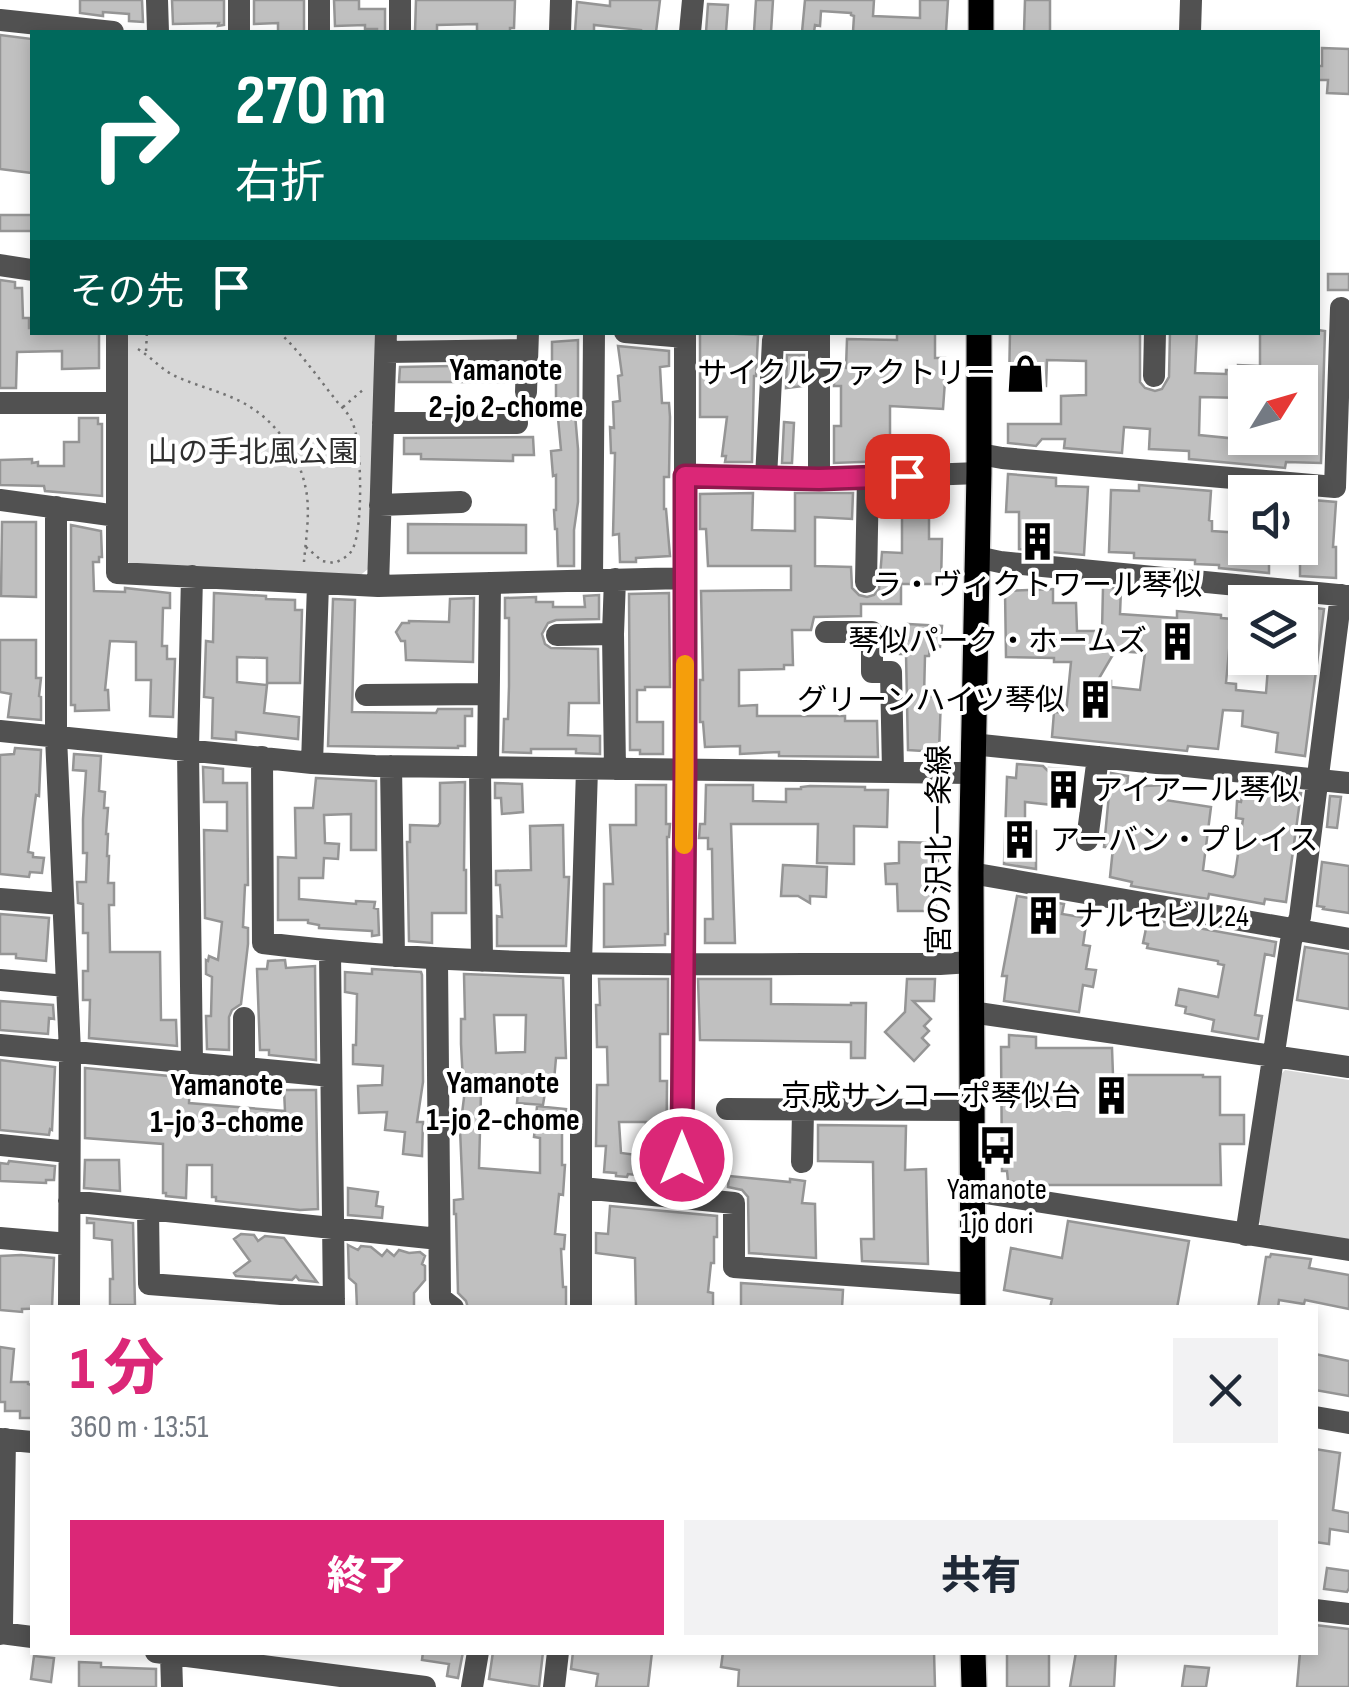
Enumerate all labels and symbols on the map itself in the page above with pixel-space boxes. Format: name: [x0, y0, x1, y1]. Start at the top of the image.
district label: Yamanote 2-jo 2-chome: [429, 351, 583, 427]
shop icon: サイクルファクトリー: [1005, 352, 1047, 394]
place label: サイクルファクトリー: [698, 356, 996, 392]
north arrow: [1228, 365, 1318, 455]
pin: [865, 434, 950, 519]
park label: 山の手北風公園: [148, 435, 358, 471]
building icon: ラ・ヴィクトワール琴似: [1016, 520, 1058, 562]
place label: ラ・ヴィクトワール琴似: [872, 568, 1202, 604]
building icon: 琴似パーク・ホームズ: [1156, 620, 1198, 662]
place label: 琴似パーク・ホームズ: [849, 624, 1147, 660]
building icon: グリーンハイツ琴似: [1074, 679, 1116, 721]
place label: グリーンハイツ琴似: [797, 683, 1065, 719]
street label: 宮の沢北一条線: [922, 745, 958, 955]
building icon: アイアール琴似: [1042, 769, 1084, 811]
place label: アイアール琴似: [1093, 773, 1300, 809]
building icon: アーバン・プレイス: [999, 819, 1041, 861]
place label: アーバン・プレイス: [1050, 823, 1319, 859]
building icon: ナルセビル24: [1023, 895, 1065, 937]
place label: ナルセビル24: [1074, 899, 1249, 935]
district label: Yamanote 1-jo 2-chome: [426, 1064, 580, 1140]
district label: Yamanote 1-jo 3-chome: [150, 1066, 304, 1142]
building icon: 京成サンコーポ琴似台: [1090, 1075, 1132, 1117]
place label: 京成サンコーポ琴似台: [781, 1079, 1081, 1115]
position arrow: [630, 1107, 734, 1211]
bus stop icon: Yamanote 1jo dori: [976, 1124, 1018, 1166]
place label: Yamanote 1jo dori: [947, 1172, 1047, 1242]

